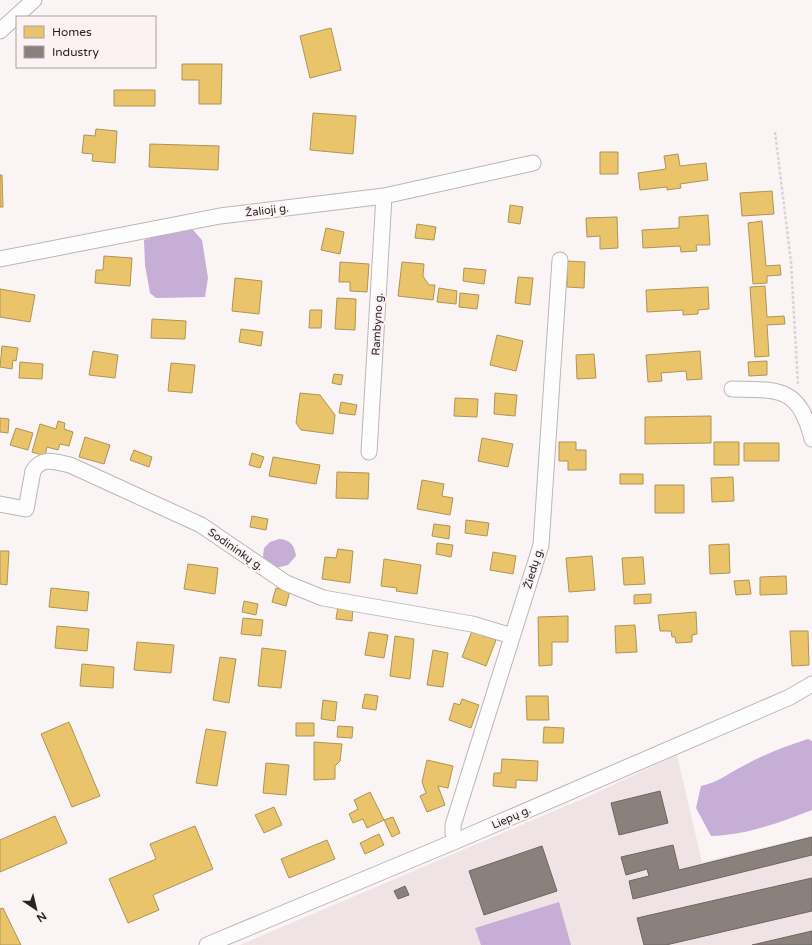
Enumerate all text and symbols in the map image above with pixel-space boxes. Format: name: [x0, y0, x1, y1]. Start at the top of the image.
legend: [16, 16, 156, 68]
text: Homes: [52, 25, 92, 39]
text: Industry: [52, 45, 99, 59]
street label: Žalioji g.: [245, 201, 290, 220]
street label: Rambyno g.: [369, 292, 386, 356]
street label: Sodininkų g.: [206, 526, 266, 573]
street label: Žiedų g.: [521, 546, 546, 590]
street label: Liepų g.: [490, 803, 533, 832]
north arrow: [16, 889, 56, 929]
text: N: [34, 909, 49, 925]

